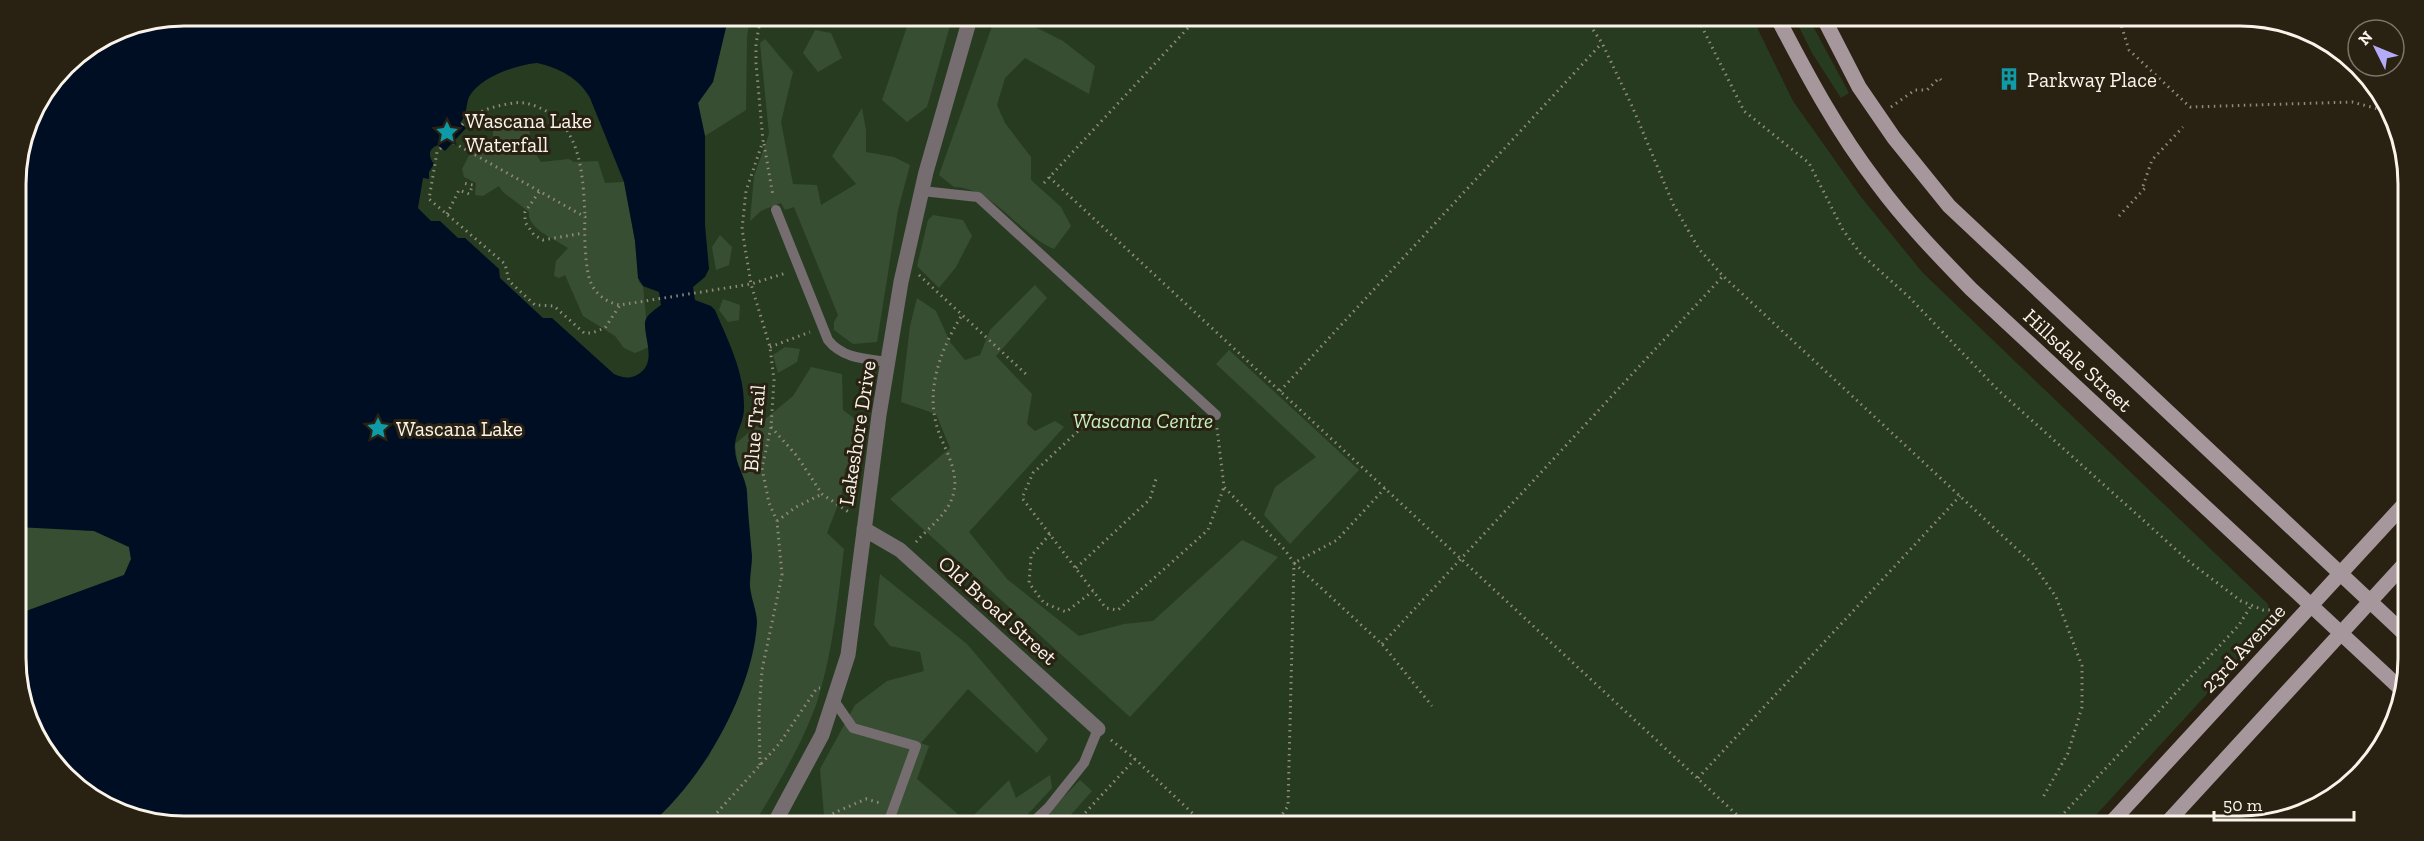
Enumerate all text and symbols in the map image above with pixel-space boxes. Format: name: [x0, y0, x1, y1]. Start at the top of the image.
north arrow: [2346, 18, 2406, 78]
text: N: [2354, 27, 2376, 49]
building icon: Parkway Place: [1996, 66, 2022, 92]
place label: Parkway Place: [2027, 67, 2157, 92]
place label: Wascana Lake Waterfall: [465, 108, 592, 157]
place icon: Wascana Lake Waterfall: [434, 119, 460, 145]
street label: Hillsdale Street: [2019, 303, 2138, 417]
street label: Lakeshore Drive: [833, 359, 881, 507]
street label: Blue Trail: [738, 383, 770, 473]
park label: Wascana Centre: [1073, 408, 1213, 433]
place icon: Wascana Lake: [365, 415, 391, 441]
place label: Wascana Lake: [396, 416, 523, 441]
street label: Old Broad Street: [934, 550, 1063, 670]
street label: 23rd Avenue: [2196, 598, 2290, 698]
scale bar: [2214, 784, 2354, 822]
text: 50 m: [2223, 794, 2263, 816]

